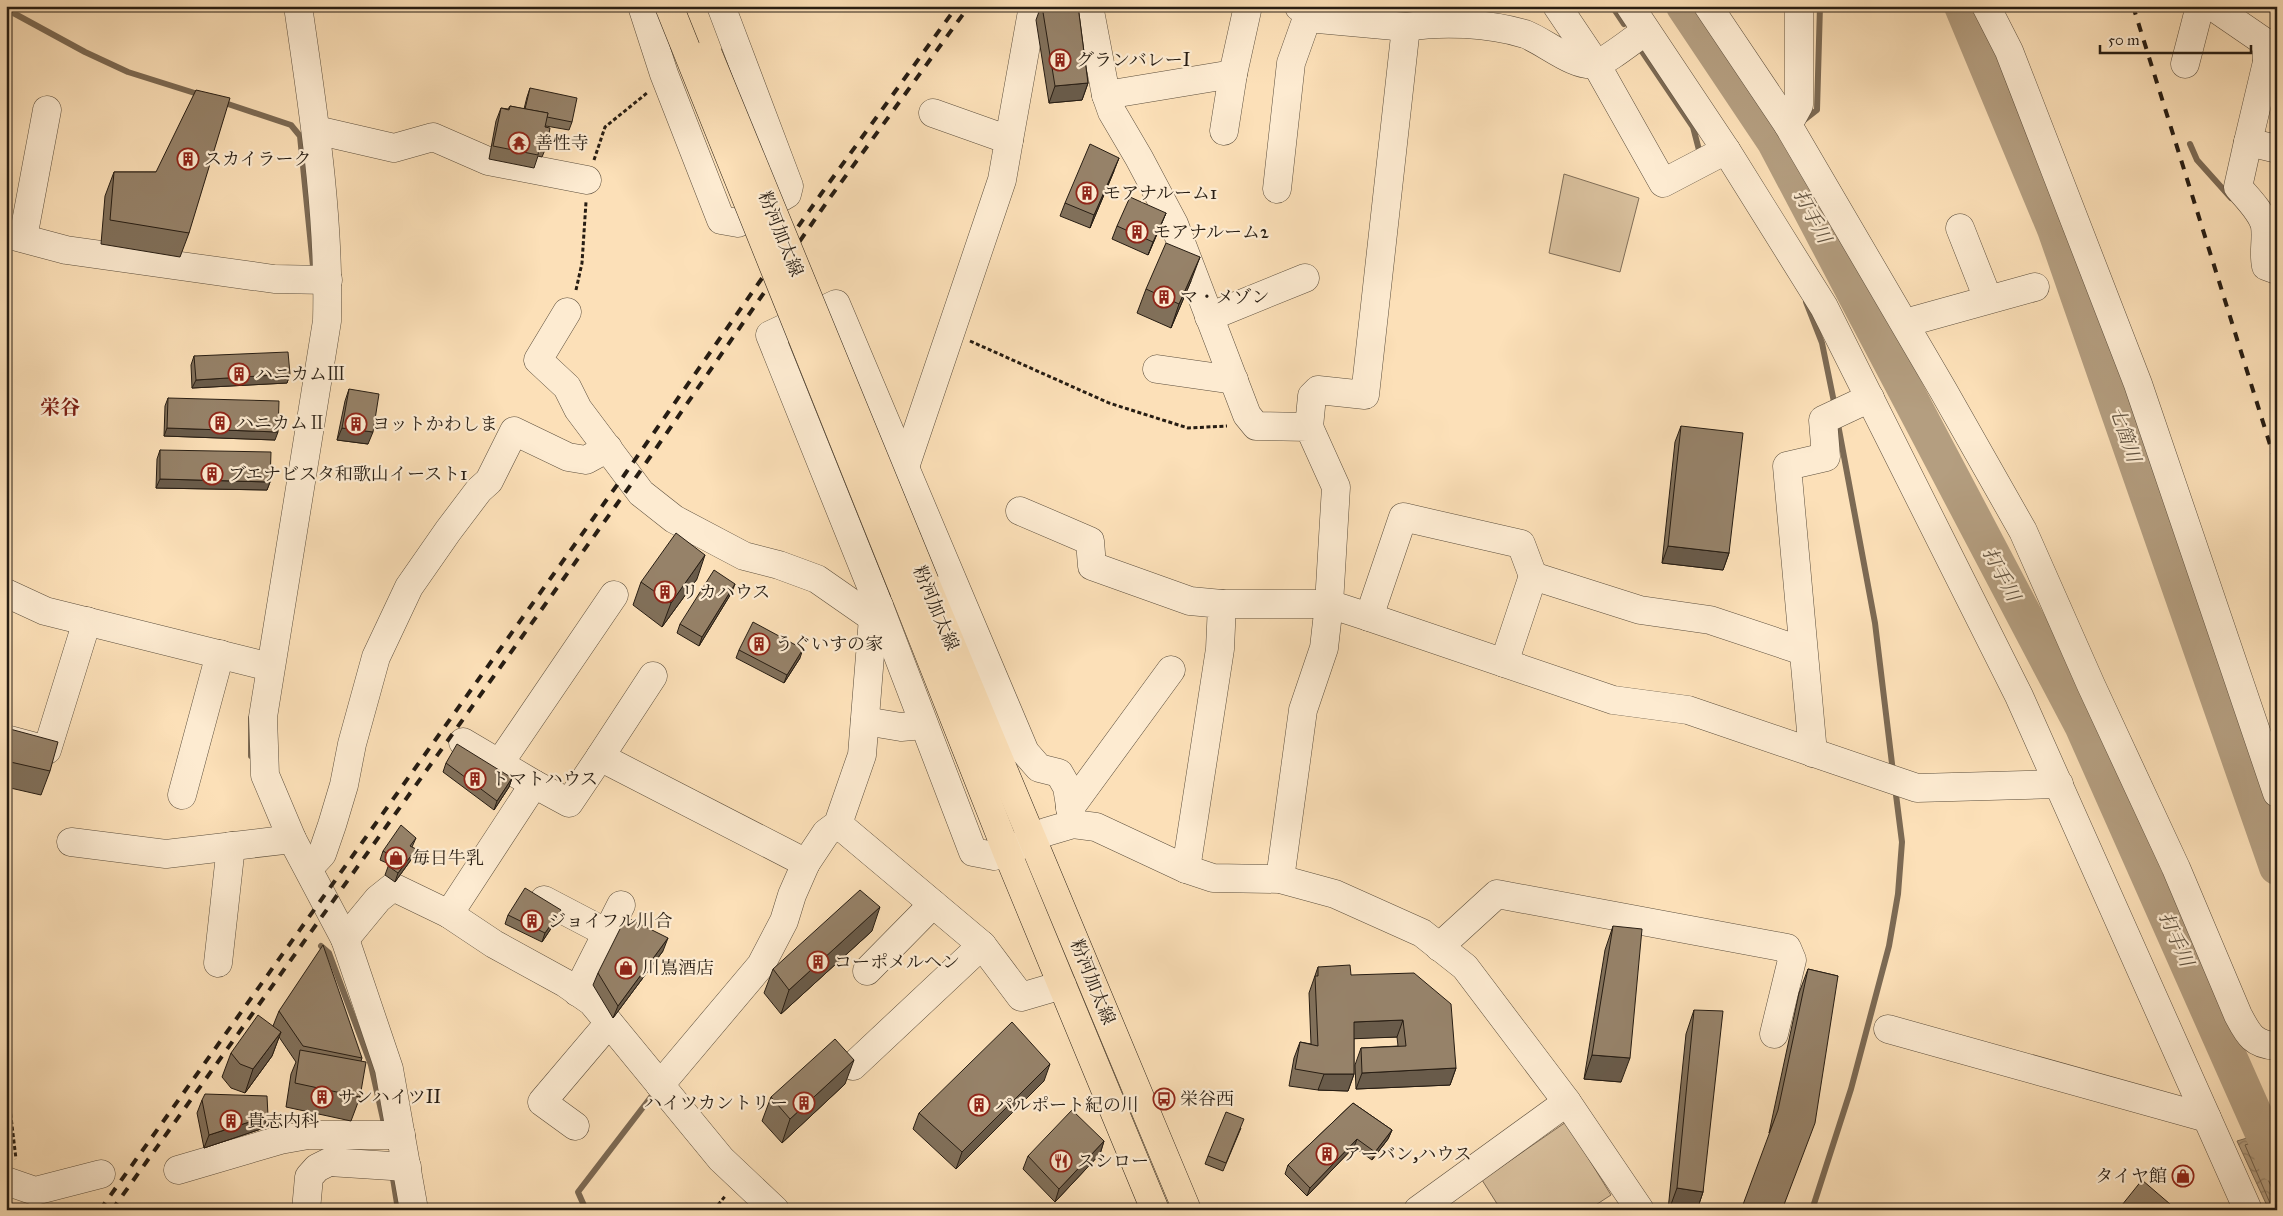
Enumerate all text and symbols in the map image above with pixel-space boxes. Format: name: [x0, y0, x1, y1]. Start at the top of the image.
scale bar: [2100, 22, 2252, 54]
text: 50 m: [2108, 31, 2140, 49]
building icon: グランバレーI: [1048, 48, 1072, 72]
place label: グランバレーI: [1076, 49, 1191, 71]
temple icon: 善性寺: [507, 131, 531, 155]
place label: 善性寺: [535, 132, 589, 154]
building icon: スカイラーク: [176, 147, 200, 171]
place label: スカイラーク: [204, 148, 311, 170]
building icon: モアナルーム1: [1075, 181, 1099, 205]
place label: モアナルーム1: [1103, 182, 1217, 204]
water label: 打手川: [1789, 186, 1837, 249]
street label: 粉河加太線: [754, 188, 808, 280]
building icon: モアナルーム2: [1125, 220, 1149, 244]
place label: モアナルーム2: [1153, 221, 1269, 243]
building icon: マ・メゾン: [1152, 285, 1176, 309]
place label: マ・メゾン: [1180, 286, 1269, 308]
building icon: ハニカムⅢ: [227, 362, 251, 386]
place label: ハニカムⅢ: [255, 363, 345, 385]
district label: 栄谷: [40, 395, 80, 419]
water label: 七箇川: [2105, 403, 2146, 467]
building icon: ハニカムⅡ: [208, 411, 232, 435]
place label: ハニカムⅡ: [236, 412, 326, 434]
building icon: ヨットかわしま: [344, 412, 368, 436]
place label: ヨットかわしま: [372, 413, 498, 435]
building icon: ブエナビスタ和歌山イースト1: [200, 462, 224, 486]
place label: ブエナビスタ和歌山イースト1: [228, 463, 467, 485]
water label: 打手川: [1978, 544, 2026, 607]
street label: 粉河加太線: [908, 562, 964, 654]
building icon: リカハウス: [653, 580, 677, 604]
place label: リカハウス: [681, 581, 770, 603]
building icon: うぐいすの家: [747, 632, 771, 656]
place label: うぐいすの家: [775, 633, 883, 655]
building icon: トマトハウス: [463, 767, 487, 791]
place label: トマトハウス: [491, 768, 598, 790]
shop icon: 毎日牛乳: [384, 846, 408, 870]
place label: 毎日牛乳: [412, 847, 484, 869]
water label: 打手川: [2154, 908, 2199, 972]
building icon: ジョイフル川合: [520, 909, 544, 933]
place label: ジョイフル川合: [548, 910, 672, 932]
street label: 粉河加太線: [1066, 936, 1120, 1028]
building icon: コーポメルヘン: [806, 950, 830, 974]
place label: コーポメルヘン: [834, 951, 960, 973]
shop icon: 川嶌酒店: [614, 956, 638, 980]
place label: 川嶌酒店: [642, 957, 714, 979]
building icon: サンハイツII: [310, 1085, 334, 1109]
place label: サンハイツII: [338, 1086, 442, 1108]
bus stop icon: 栄谷西: [1152, 1087, 1176, 1111]
place label: 栄谷西: [1180, 1088, 1234, 1110]
building icon: ハイツカントリー: [792, 1091, 816, 1115]
place label: ハイツカントリー: [644, 1092, 788, 1114]
building icon: パルポート紀の川: [967, 1093, 991, 1117]
place label: パルポート紀の川: [995, 1094, 1139, 1116]
building icon: 貴志内科: [219, 1109, 243, 1133]
place label: 貴志内科: [247, 1110, 319, 1132]
building icon: アーバン,ハウス: [1315, 1142, 1339, 1166]
place label: アーバン,ハウス: [1343, 1143, 1472, 1165]
restaurant icon: スシロー: [1049, 1149, 1073, 1173]
place label: スシロー: [1077, 1150, 1149, 1172]
shop icon: タイヤ館: [2171, 1164, 2195, 1188]
place label: タイヤ館: [2095, 1165, 2167, 1187]

